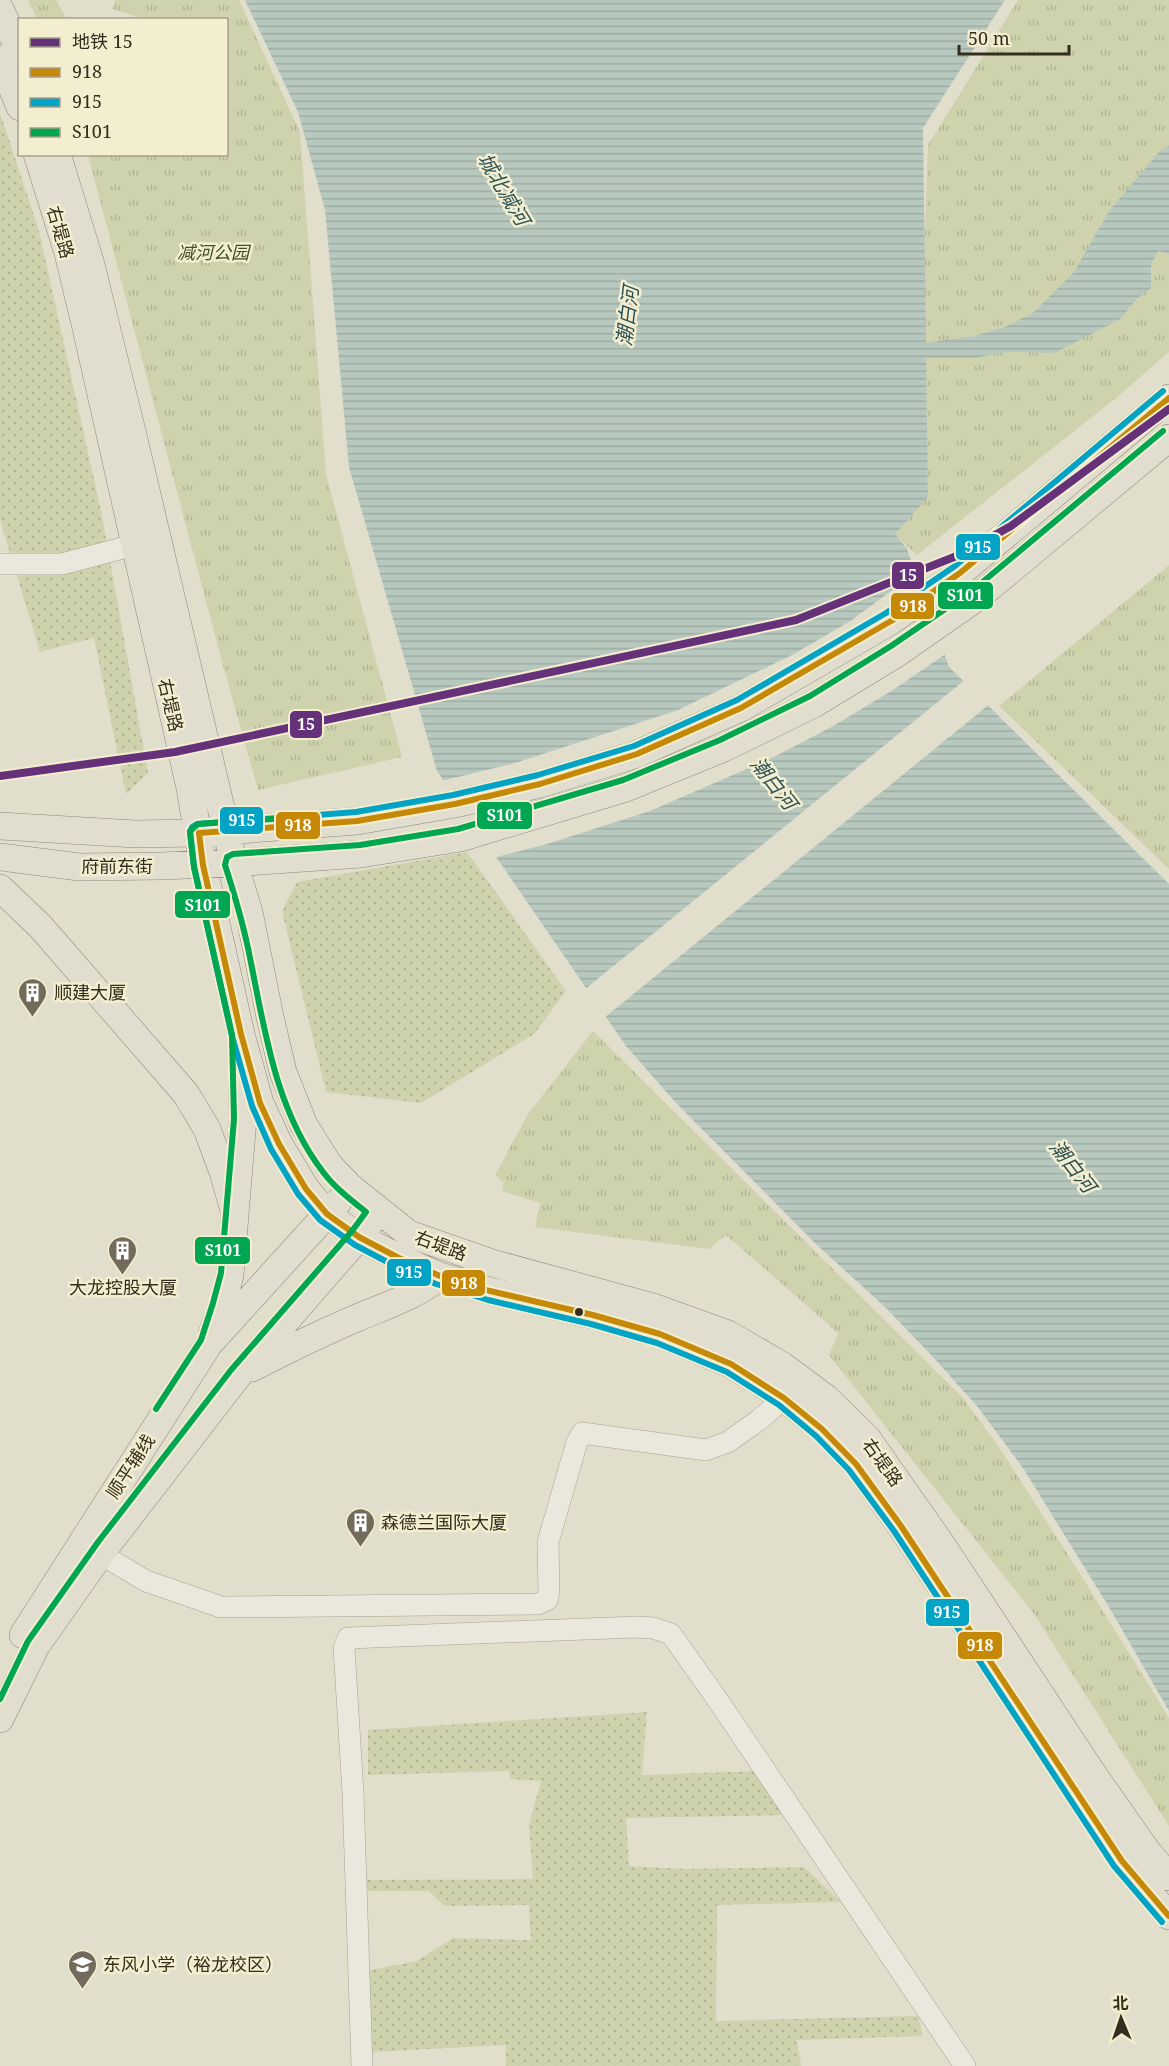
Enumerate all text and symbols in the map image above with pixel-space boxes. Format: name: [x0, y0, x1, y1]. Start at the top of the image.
legend: [18, 18, 228, 156]
scale bar: [959, 18, 1068, 56]
text: 50 m: [968, 26, 1010, 50]
text: 地铁 15: [72, 29, 133, 53]
text: 918: [72, 59, 102, 83]
text: 915: [72, 89, 102, 113]
text: S101: [72, 119, 112, 143]
water label: 城北减河: [472, 148, 538, 234]
street label: 右堤路: [42, 203, 80, 261]
park label: 减河公园: [177, 240, 252, 264]
water label: 潮白河: [610, 281, 645, 347]
line badge: 915: [955, 533, 1001, 561]
text: 915: [964, 536, 992, 558]
line badge: 15: [891, 561, 925, 590]
text: 15: [899, 564, 917, 586]
line badge: S101: [937, 581, 994, 610]
text: S101: [947, 584, 983, 606]
line badge: 918: [890, 592, 935, 620]
text: 918: [899, 595, 927, 617]
street label: 右堤路: [153, 676, 189, 734]
line badge: 15: [289, 710, 323, 739]
text: 15: [297, 713, 315, 735]
water label: 潮白河: [745, 751, 806, 818]
line badge: S101: [476, 801, 533, 830]
text: S101: [487, 804, 523, 826]
line badge: 915: [219, 806, 264, 835]
text: 915: [228, 809, 256, 831]
line badge: 918: [275, 811, 321, 840]
text: 918: [284, 814, 312, 836]
street label: 府前东街: [81, 854, 153, 878]
line badge: S101: [174, 890, 231, 919]
text: S101: [185, 894, 221, 916]
building icon: 顺建大厦: [17, 976, 49, 1018]
place label: 顺建大厦: [54, 980, 126, 1004]
water label: 潮白河: [1044, 1134, 1105, 1201]
street label: 右堤路: [412, 1224, 470, 1266]
building icon: 大龙控股大厦: [107, 1234, 139, 1276]
line badge: S101: [194, 1236, 251, 1265]
text: S101: [205, 1239, 241, 1261]
line badge: 915: [386, 1258, 432, 1287]
text: 915: [395, 1261, 423, 1283]
line badge: 918: [441, 1269, 486, 1297]
text: 918: [450, 1272, 478, 1294]
place label: 大龙控股大厦: [69, 1275, 177, 1299]
unlabelled marker: [573, 1306, 585, 1318]
street label: 顺平辅线: [100, 1429, 160, 1503]
street label: 右堤路: [857, 1433, 909, 1491]
building icon: 森德兰国际大厦: [344, 1506, 376, 1548]
place label: 森德兰国际大厦: [381, 1510, 507, 1534]
line badge: 915: [925, 1598, 970, 1627]
text: 915: [933, 1601, 961, 1623]
line badge: 918: [957, 1631, 1003, 1660]
text: 918: [966, 1634, 994, 1656]
school or university icon: 东风小学（裕龙校区）: [66, 1948, 98, 1990]
place label: 东风小学（裕龙校区）: [103, 1952, 283, 1976]
north arrow: [1091, 1988, 1151, 2048]
text: 北: [1112, 1992, 1129, 2014]

